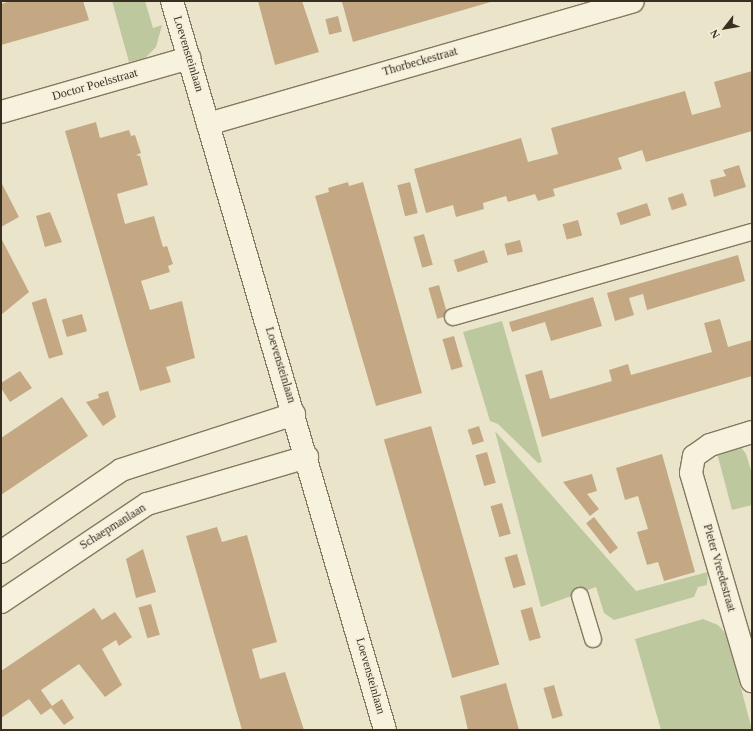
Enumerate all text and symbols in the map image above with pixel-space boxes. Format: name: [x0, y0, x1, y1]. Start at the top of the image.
north arrow: [705, 8, 745, 48]
street label: Loevensteinlaan: [170, 14, 206, 94]
text: N: [708, 28, 722, 41]
street label: Thorbeckestraat: [381, 44, 459, 80]
street label: Doctor Poelsstraat: [51, 66, 139, 104]
street label: Loevensteinlaan: [262, 325, 298, 405]
street label: Schaepmanlaan: [77, 501, 149, 553]
street label: Pieter Vreedestraat: [700, 522, 738, 614]
street label: Loevensteinlaan: [352, 636, 388, 716]

